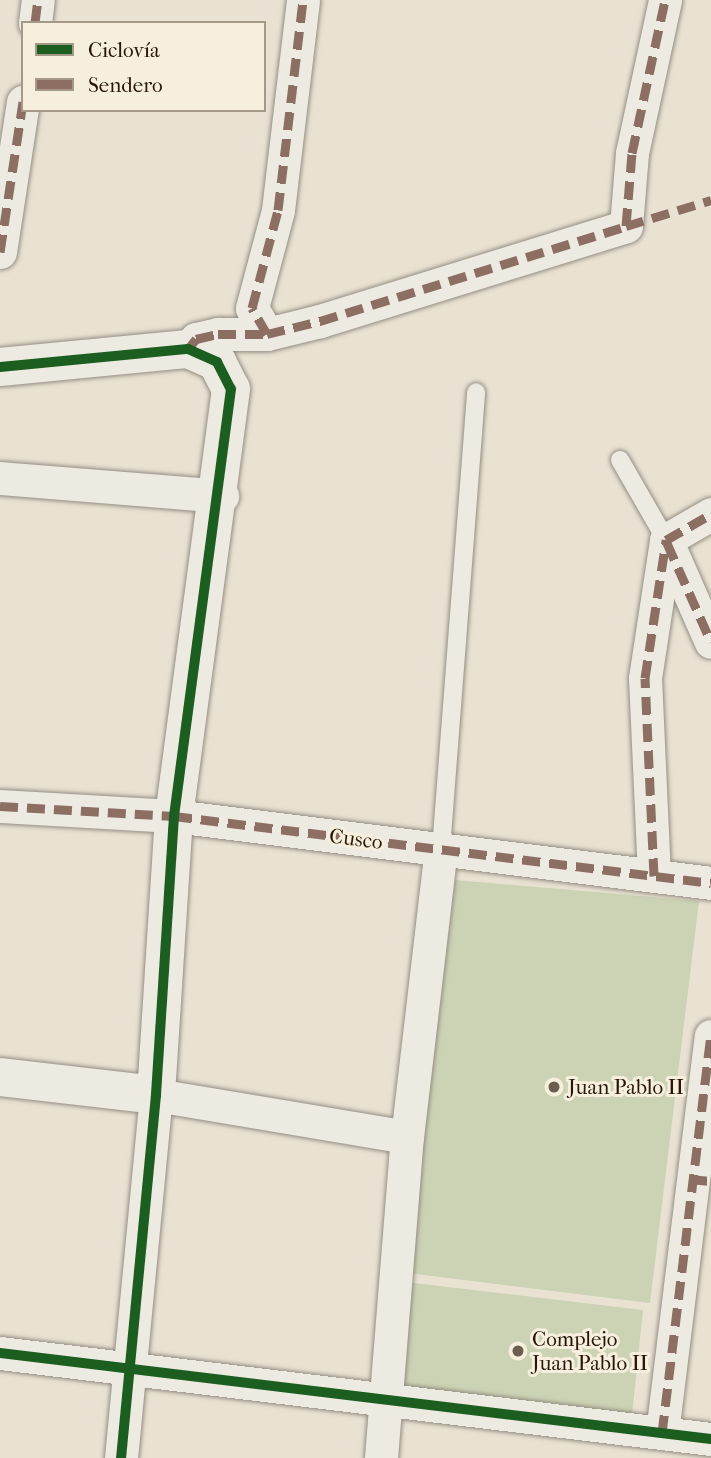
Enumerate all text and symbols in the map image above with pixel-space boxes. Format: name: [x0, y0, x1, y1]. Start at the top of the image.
legend: [21, 21, 266, 112]
text: Ciclovía: [88, 38, 160, 62]
text: Sendero: [88, 73, 163, 97]
street label: Cusco: [328, 823, 384, 855]
place label: Juan Pablo II: [568, 1074, 684, 1100]
marker: Juan Pablo II: [546, 1079, 562, 1095]
place label: Complejo Juan Pablo II: [532, 1326, 648, 1376]
marker: Complejo Juan Pablo II: [510, 1343, 526, 1359]

